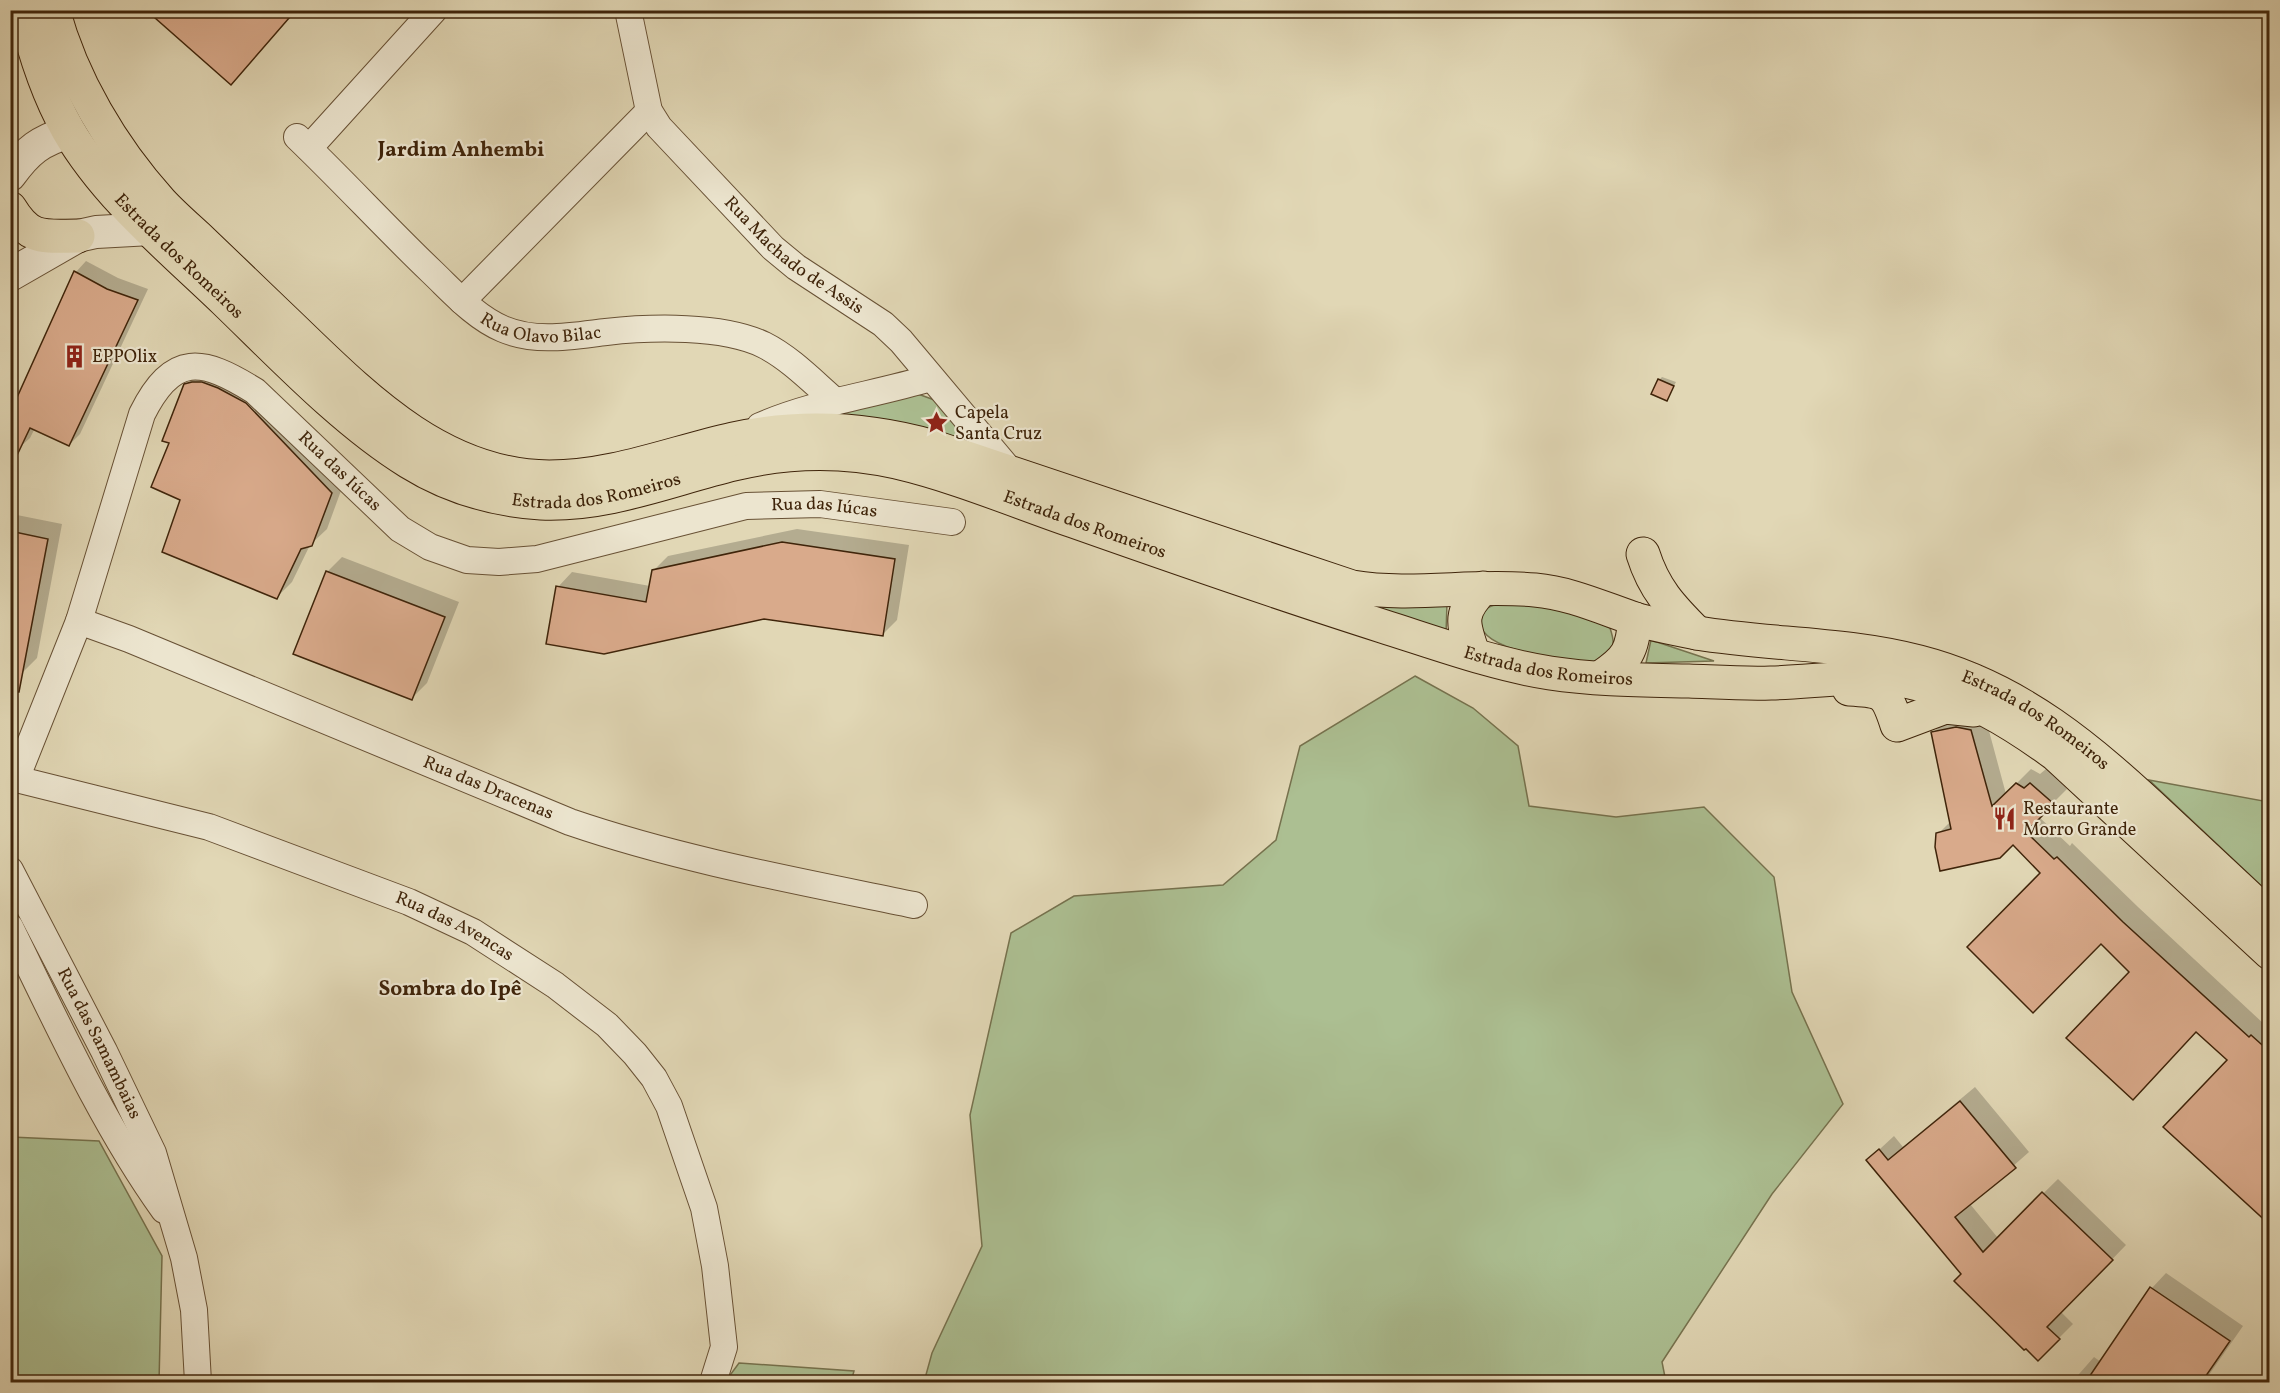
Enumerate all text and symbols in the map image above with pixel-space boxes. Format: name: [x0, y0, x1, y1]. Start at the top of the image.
district label: Jardim Anhembi: [377, 136, 544, 165]
street label: Estrada dos Romeiros: [108, 188, 249, 325]
street label: Rua Machado de Assis: [718, 191, 868, 320]
street label: Rua Olavo Bilac: [475, 307, 603, 350]
building icon: EPPOlix: [61, 344, 87, 370]
place label: EPPOlix: [92, 345, 157, 370]
place label: Capela Santa Cruz: [955, 401, 1042, 447]
place icon: Capela Santa Cruz: [924, 410, 950, 436]
street label: Rua das Iúcas: [292, 426, 387, 517]
street label: Estrada dos Romeiros: [510, 467, 684, 516]
street label: Estrada dos Romeiros: [1000, 484, 1170, 565]
street label: Rua das Iúcas: [771, 491, 879, 524]
street label: Estrada dos Romeiros: [1461, 640, 1633, 692]
street label: Estrada dos Romeiros: [1958, 664, 2115, 776]
street label: Rua das Dracenas: [419, 750, 557, 826]
place label: Restaurante Morro Grande: [2023, 797, 2136, 843]
restaurant icon: Restaurante Morro Grande: [1992, 806, 2018, 832]
street label: Rua das Avencas: [392, 885, 518, 968]
street label: Rua das Samambaias: [50, 964, 147, 1123]
district label: Sombra do Ipê: [378, 975, 522, 1004]

